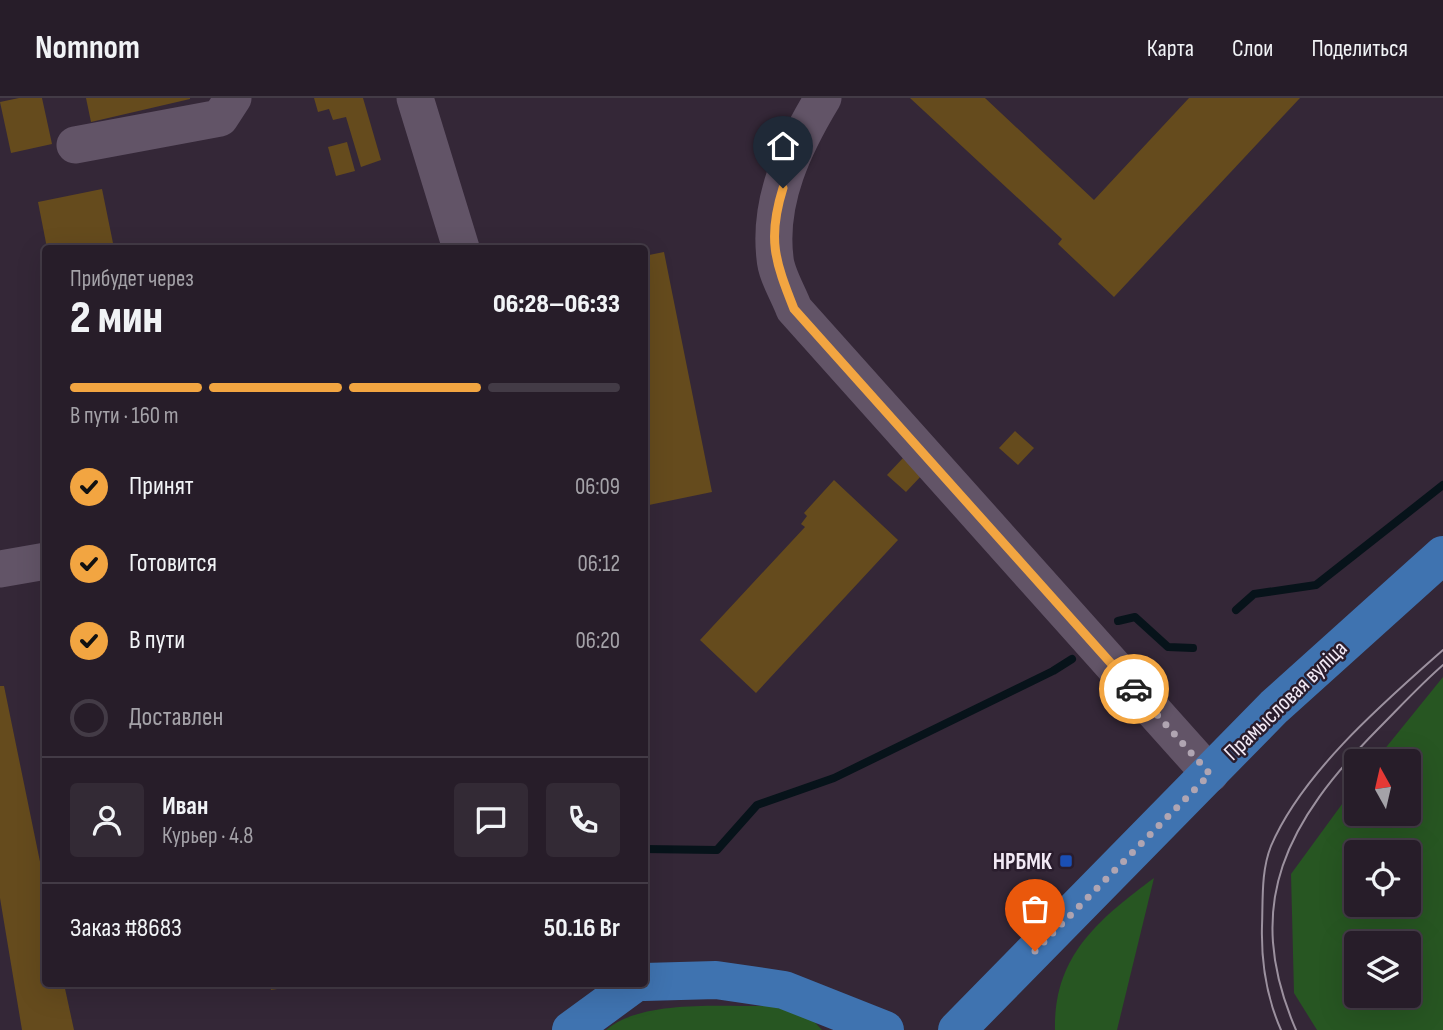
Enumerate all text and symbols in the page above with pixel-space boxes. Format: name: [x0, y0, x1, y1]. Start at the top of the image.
text: Nomnom: [35, 28, 140, 68]
text: Карта: [1147, 34, 1194, 63]
text: Слои: [1232, 34, 1273, 63]
text: Поделиться: [1311, 34, 1408, 63]
pin: [753, 116, 813, 188]
icon: home: [764, 127, 802, 165]
text: Прибудет через: [70, 265, 194, 293]
text: 06:28–06:33: [493, 289, 620, 320]
text: 2 мин: [70, 291, 163, 346]
text: В пути · 160 m: [70, 402, 178, 430]
icon: check: [70, 468, 108, 506]
text: Принят: [129, 471, 194, 502]
text: 06:09: [575, 473, 620, 501]
icon: check: [70, 545, 108, 583]
text: Готовится: [129, 548, 217, 579]
text: 06:12: [578, 550, 620, 578]
icon: check: [70, 622, 108, 660]
text: В пути: [129, 625, 185, 656]
text: 06:20: [576, 627, 620, 655]
street label: Прамысловая вуліца: [1218, 635, 1353, 767]
courier: [1099, 654, 1169, 724]
icon: car: [1115, 670, 1153, 708]
text: Доставлен: [129, 702, 223, 733]
north arrow: [1344, 749, 1421, 826]
map controls: [1344, 749, 1421, 1008]
button: person: [70, 783, 144, 857]
button: chat: [454, 783, 528, 857]
button: phone: [546, 783, 620, 857]
text: Иван: [162, 791, 208, 822]
text: Курьер · 4.8: [162, 822, 253, 850]
button: locate: [1344, 840, 1421, 917]
place label: НРБМК: [993, 848, 1053, 876]
marker: НРБМК: [1058, 853, 1074, 869]
pin: [1005, 879, 1065, 951]
icon: bag: [1016, 890, 1054, 928]
text: Заказ #8683: [70, 913, 182, 944]
text: 50.16 Br: [544, 913, 620, 944]
button: layers: [1344, 931, 1421, 1008]

